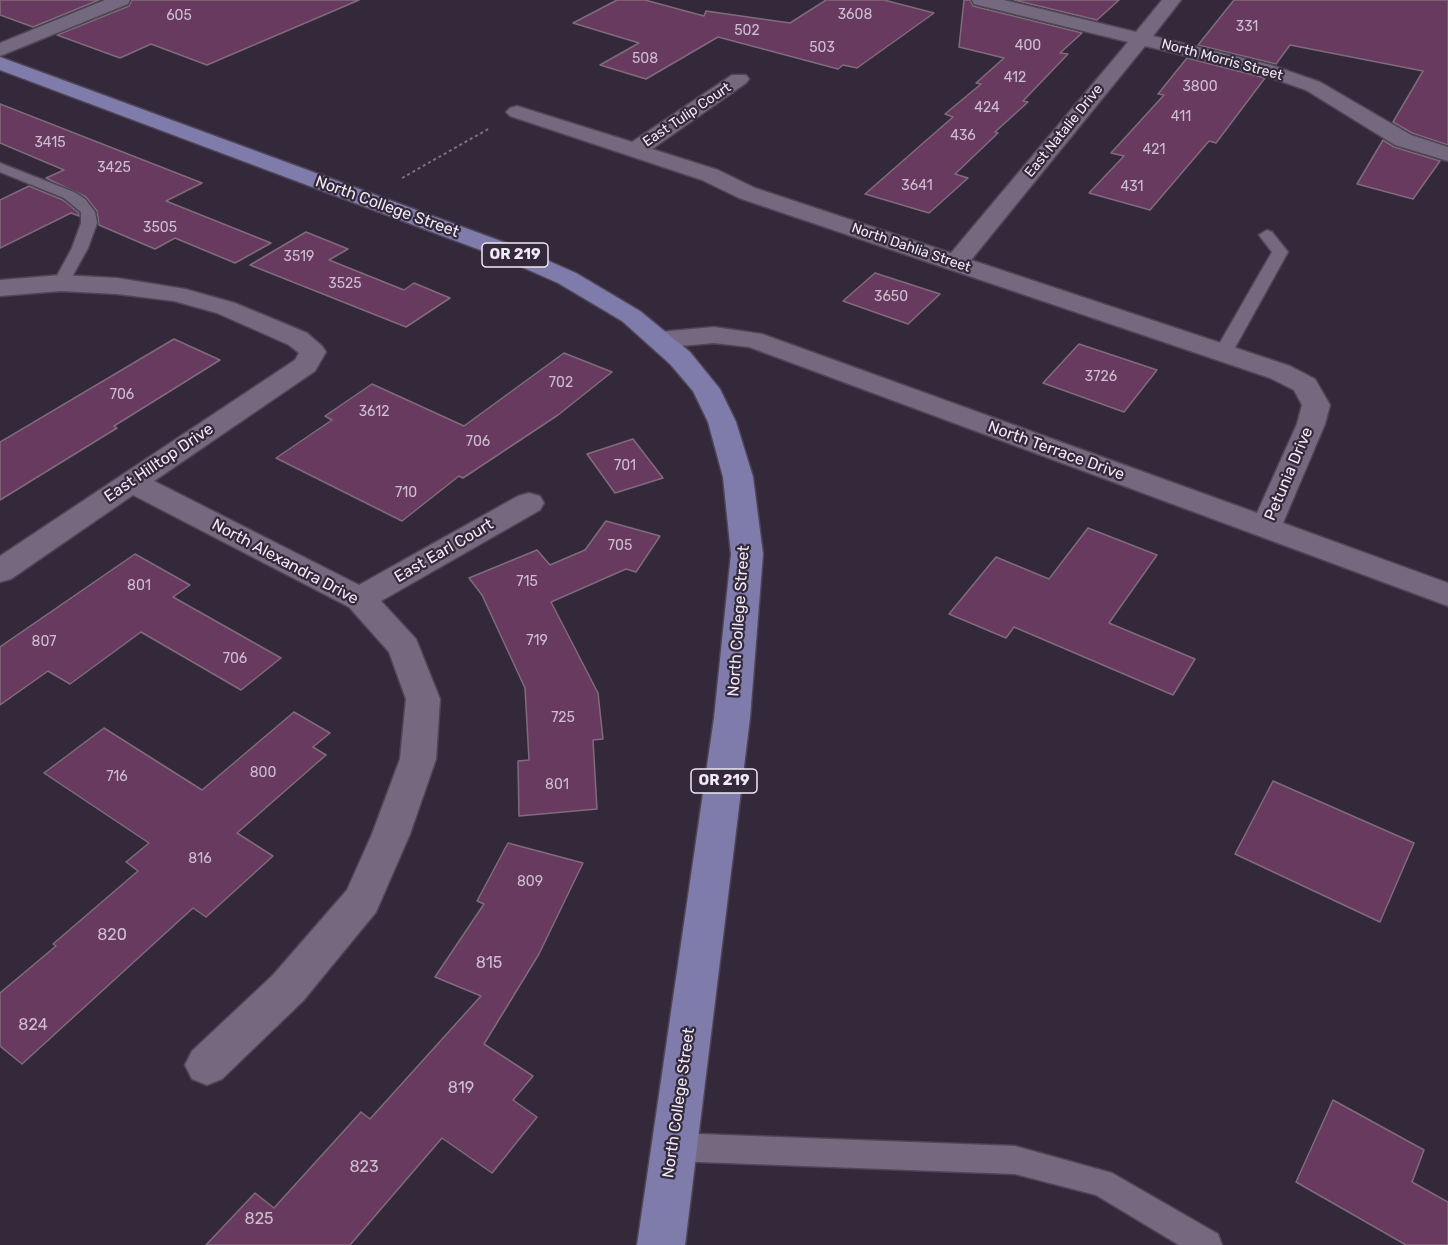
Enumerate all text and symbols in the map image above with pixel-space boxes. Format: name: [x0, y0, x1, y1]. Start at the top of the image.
house number: 3608: [838, 7, 872, 23]
house number: 605: [166, 8, 192, 24]
house number: 331: [1236, 19, 1258, 35]
house number: 502: [734, 23, 760, 39]
street label: North Morris Street: [1160, 36, 1284, 84]
house number: 400: [1015, 38, 1041, 54]
house number: 503: [809, 40, 835, 56]
house number: 508: [632, 51, 658, 67]
house number: 412: [1004, 70, 1026, 86]
street label: East Tulip Court: [640, 79, 734, 151]
house number: 3800: [1182, 79, 1218, 95]
street label: East Natalie Drive: [1021, 81, 1107, 181]
house number: 424: [974, 100, 1000, 116]
house number: 411: [1171, 109, 1191, 125]
house number: 436: [950, 128, 976, 144]
house number: 3415: [34, 135, 66, 151]
house number: 421: [1143, 142, 1165, 158]
house number: 3425: [97, 160, 131, 176]
street label: North College Street: [313, 172, 461, 242]
house number: 3641: [901, 178, 933, 194]
house number: 431: [1121, 179, 1143, 195]
house number: 3505: [143, 220, 177, 236]
street label: North Dahlia Street: [849, 220, 973, 276]
road number: OR 219: [482, 243, 548, 267]
house number: 3519: [284, 249, 314, 265]
house number: 3525: [328, 276, 362, 292]
house number: 3650: [874, 289, 908, 305]
house number: 3726: [1085, 369, 1117, 385]
house number: 702: [549, 375, 573, 391]
house number: 706: [110, 387, 134, 403]
house number: 3612: [359, 404, 389, 420]
street label: North Terrace Drive: [985, 417, 1127, 485]
street label: East Hilltop Drive: [101, 419, 217, 507]
street label: Petunia Drive: [1261, 424, 1317, 524]
house number: 706: [466, 434, 490, 450]
house number: 701: [614, 458, 636, 474]
house number: 710: [395, 485, 417, 501]
street label: North Alexandra Drive: [208, 515, 362, 609]
street label: East Earl Court: [391, 515, 497, 587]
house number: 705: [608, 538, 632, 554]
street label: North College Street: [724, 545, 754, 697]
house number: 715: [516, 574, 538, 590]
house number: 801: [127, 578, 151, 594]
house number: 719: [526, 633, 548, 649]
house number: 807: [32, 634, 56, 650]
house number: 706: [223, 651, 247, 667]
house number: 725: [551, 710, 575, 726]
house number: 800: [250, 765, 276, 781]
house number: 716: [106, 769, 128, 785]
road number: OR 219: [691, 769, 757, 793]
house number: 801: [545, 777, 569, 793]
house number: 816: [188, 851, 212, 867]
house number: 809: [517, 874, 543, 890]
house number: 820: [97, 925, 127, 945]
house number: 815: [476, 953, 502, 973]
house number: 824: [18, 1015, 48, 1035]
street label: North College Street: [659, 1027, 699, 1179]
house number: 819: [448, 1078, 474, 1098]
house number: 823: [349, 1157, 379, 1177]
house number: 825: [244, 1209, 274, 1229]

